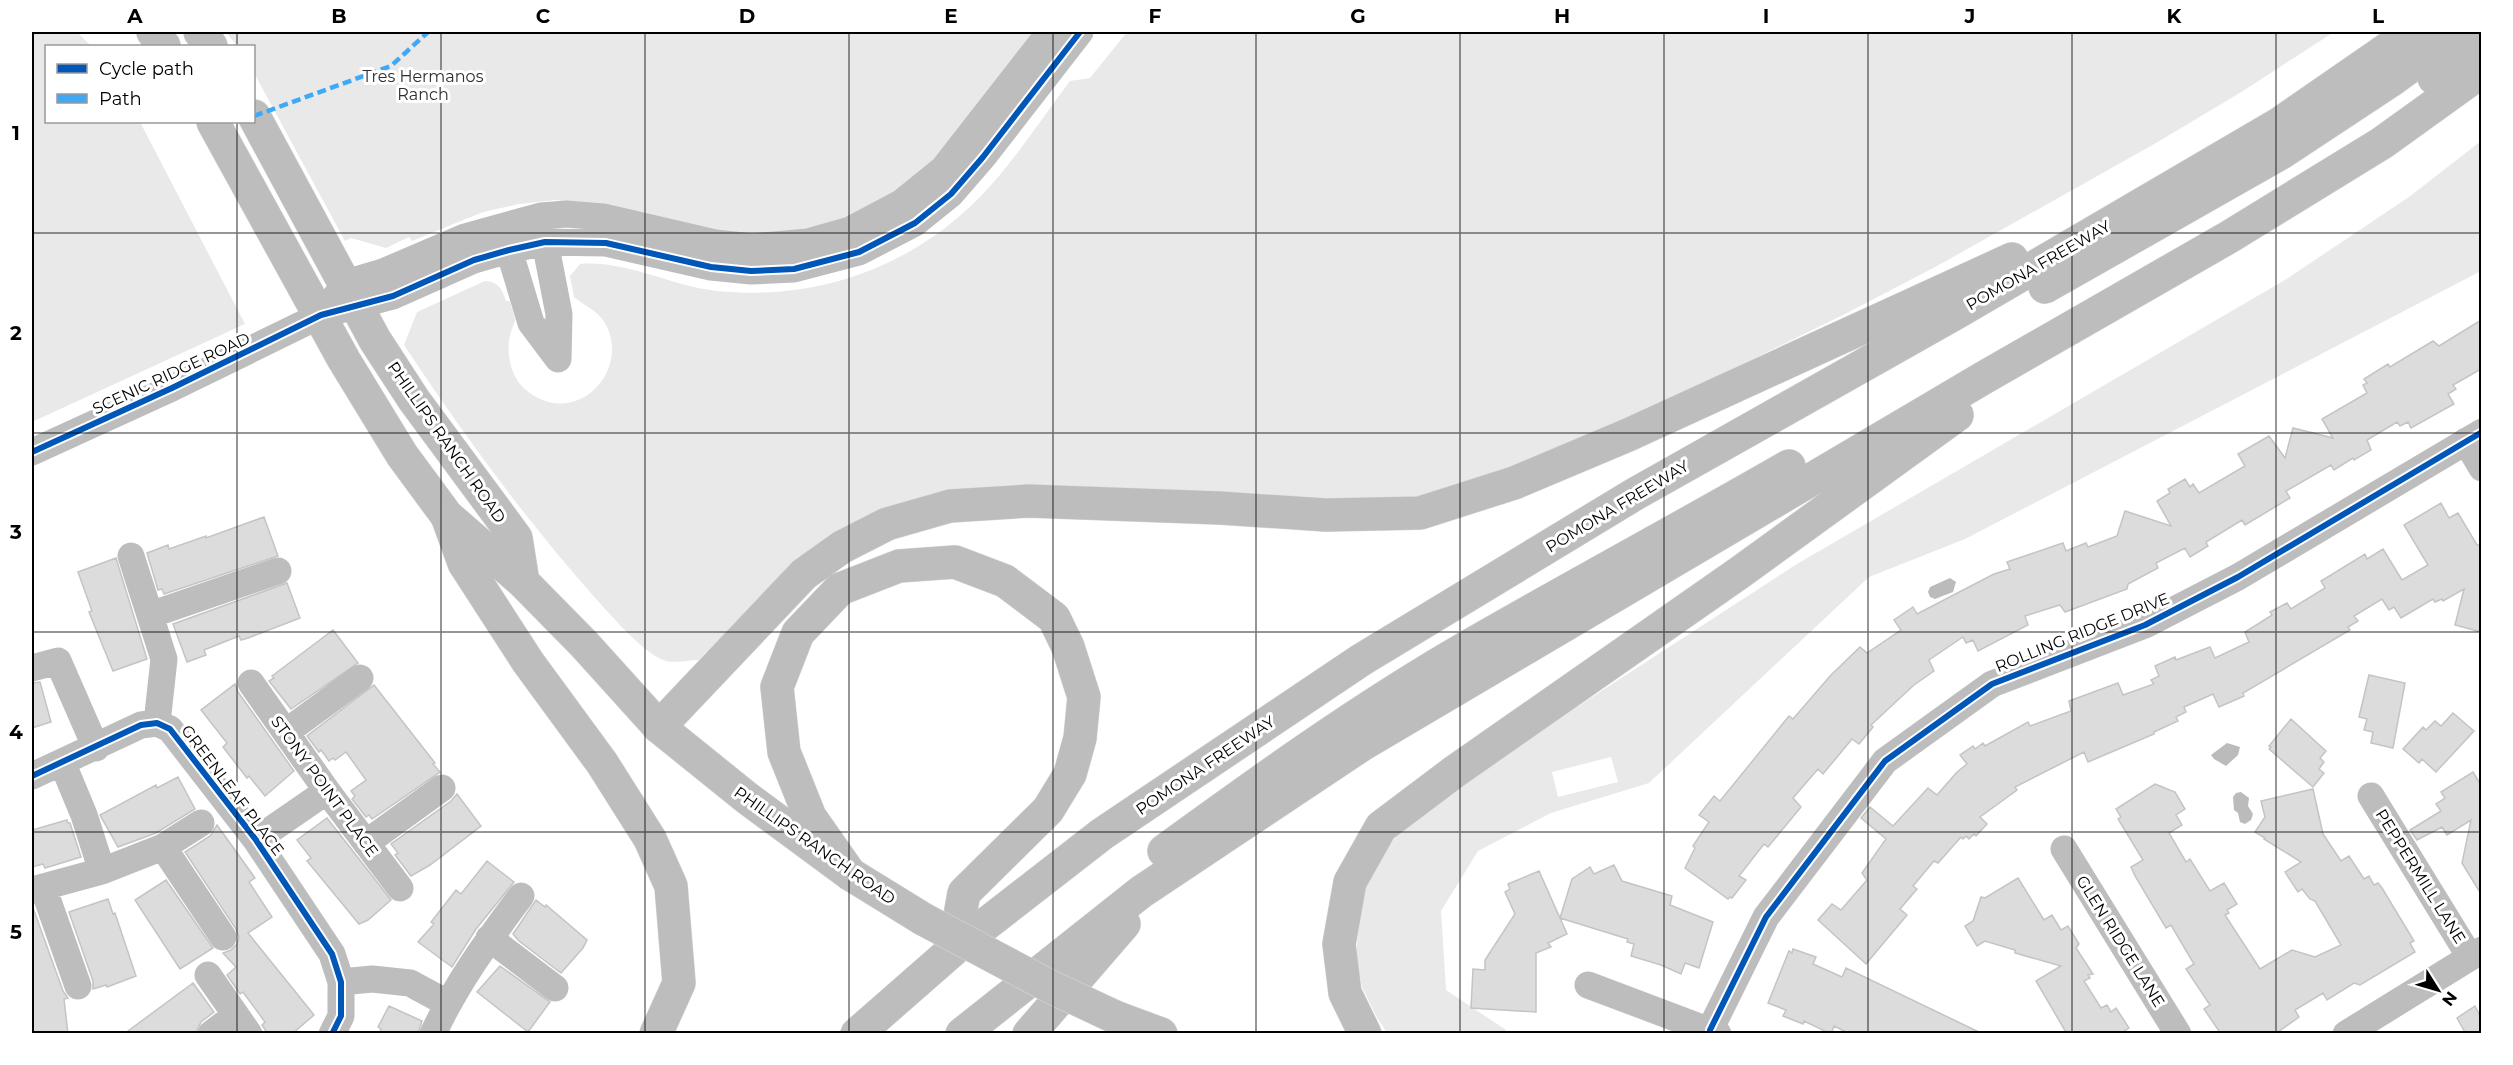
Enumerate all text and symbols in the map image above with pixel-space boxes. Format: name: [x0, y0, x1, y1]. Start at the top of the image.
text: A: [126, 4, 143, 28]
text: B: [331, 4, 347, 28]
text: C: [536, 4, 551, 28]
text: D: [739, 4, 755, 28]
text: E: [944, 4, 958, 28]
text: F: [1149, 4, 1162, 28]
text: G: [1350, 4, 1366, 28]
text: H: [1554, 4, 1570, 28]
text: I: [1763, 4, 1769, 28]
text: J: [1964, 4, 1975, 28]
text: K: [2167, 4, 2183, 28]
text: L: [2372, 4, 2384, 28]
legend: [45, 45, 255, 123]
text: Cycle path: [99, 58, 194, 80]
park label: Tres Hermanos Ranch: [363, 67, 484, 104]
text: Path: [99, 88, 142, 110]
text: 1: [12, 121, 20, 145]
street label: POMONA FREEWAY: [1963, 216, 2114, 314]
text: 2: [10, 321, 22, 345]
street label: SCENIC RIDGE ROAD: [89, 329, 253, 418]
street label: PHILLIPS RANCH ROAD: [384, 358, 510, 527]
street label: POMONA FREEWAY: [1542, 456, 1693, 557]
text: 3: [9, 520, 22, 544]
street label: ROLLING RIDGE DRIVE: [1992, 589, 2172, 676]
street label: POMONA FREEWAY: [1132, 711, 1279, 819]
street label: STONY POINT PLACE: [267, 712, 382, 860]
text: 4: [9, 720, 23, 744]
street label: GREENLEAF PLACE: [177, 721, 288, 859]
street label: PHILLIPS RANCH ROAD: [730, 782, 899, 908]
street label: PEPPERMILL LANE: [2372, 806, 2470, 947]
street label: GLEN RIDGE LANE: [2072, 872, 2169, 1010]
text: 5: [10, 920, 22, 944]
north arrow: [2408, 960, 2468, 1020]
text: N: [2438, 988, 2461, 1010]

